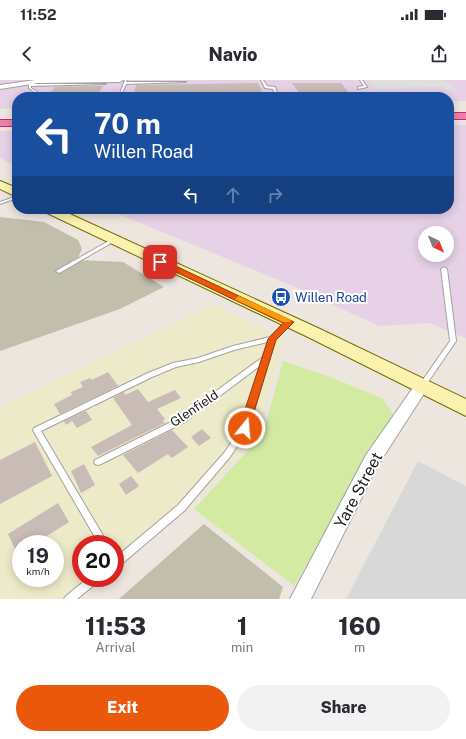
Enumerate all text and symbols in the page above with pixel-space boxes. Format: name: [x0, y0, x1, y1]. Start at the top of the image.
text: 11:52: [20, 6, 57, 23]
icon: back: [16, 43, 38, 65]
icon: share: [428, 43, 450, 65]
text: Navio: [208, 44, 258, 65]
text: 70 m: [94, 107, 161, 140]
icon: left: [28, 108, 80, 160]
text: Willen Road: [94, 141, 194, 162]
icon: left: [180, 184, 202, 206]
icon: ahead: [222, 184, 244, 206]
icon: right: [264, 184, 286, 206]
north arrow: [418, 226, 454, 262]
map controls: [418, 226, 454, 262]
pin: [143, 245, 177, 279]
icon: arrive: [149, 251, 171, 273]
bus stop icon: Willen Road: [270, 286, 292, 308]
place label: Willen Road: [295, 290, 367, 305]
street label: Glenfield: [167, 387, 221, 430]
position arrow: [224, 407, 266, 449]
street label: Yare Street: [331, 449, 386, 531]
speed limit sign: 20: [72, 535, 124, 587]
text: 19: [27, 544, 49, 568]
text: km/h: [26, 565, 50, 577]
text: 11:53: [85, 612, 146, 640]
text: 1: [237, 612, 247, 640]
text: 160: [338, 612, 381, 640]
text: Arrival: [95, 640, 136, 655]
text: min: [231, 640, 253, 655]
text: m: [354, 640, 365, 655]
button: Exit: [16, 685, 229, 731]
button: Share: [237, 685, 450, 731]

